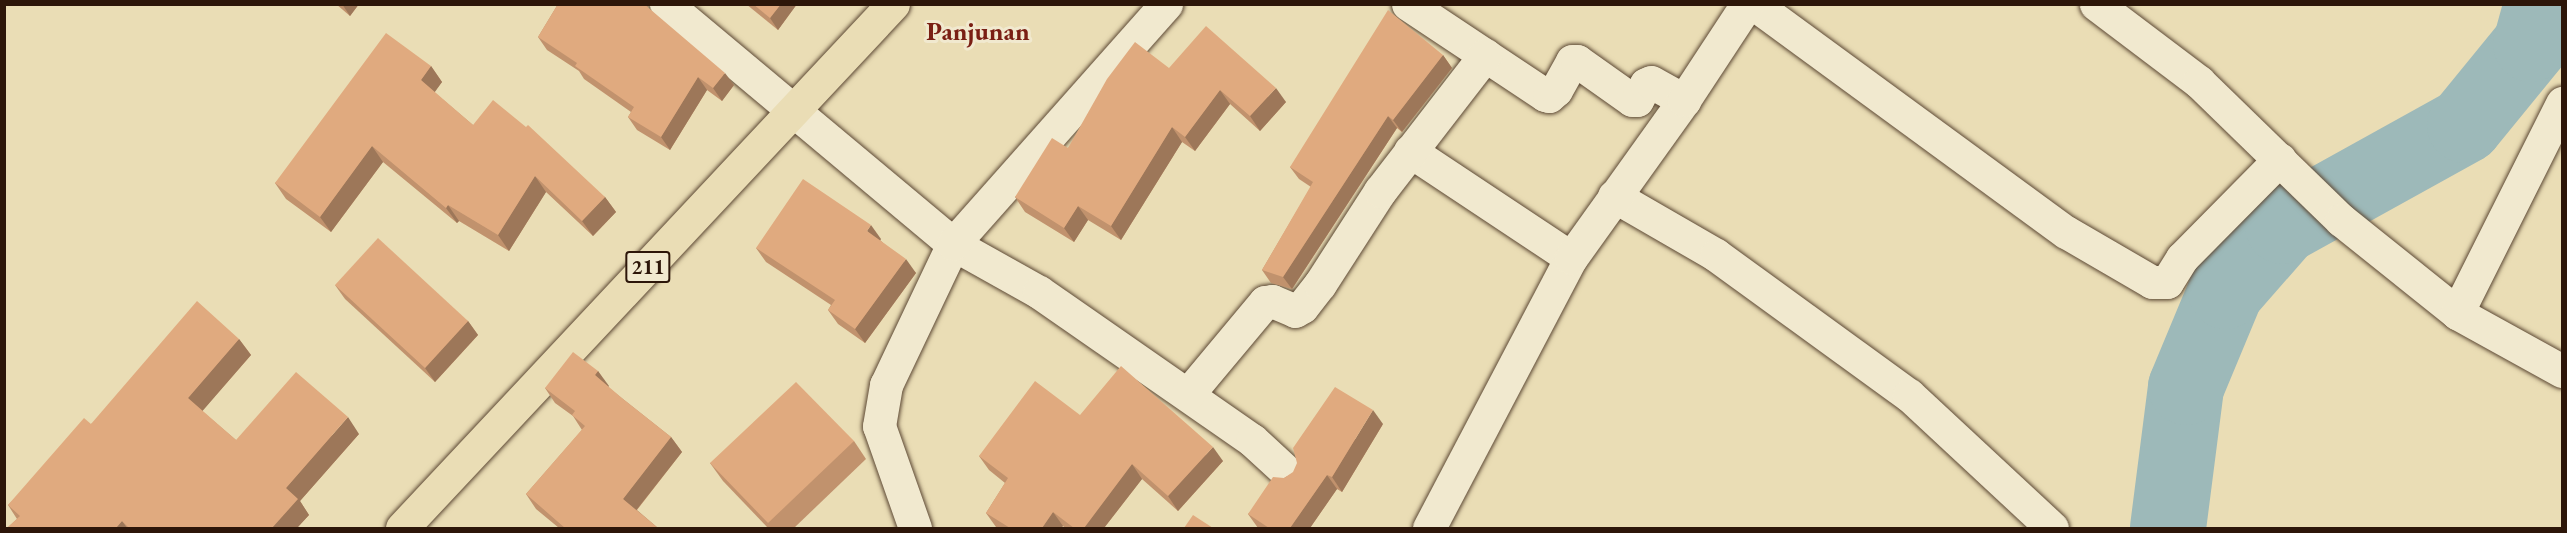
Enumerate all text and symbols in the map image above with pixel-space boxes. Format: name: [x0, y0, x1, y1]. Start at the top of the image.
district label: Panjunan: [926, 16, 1030, 48]
road number: 211: [624, 249, 672, 285]

